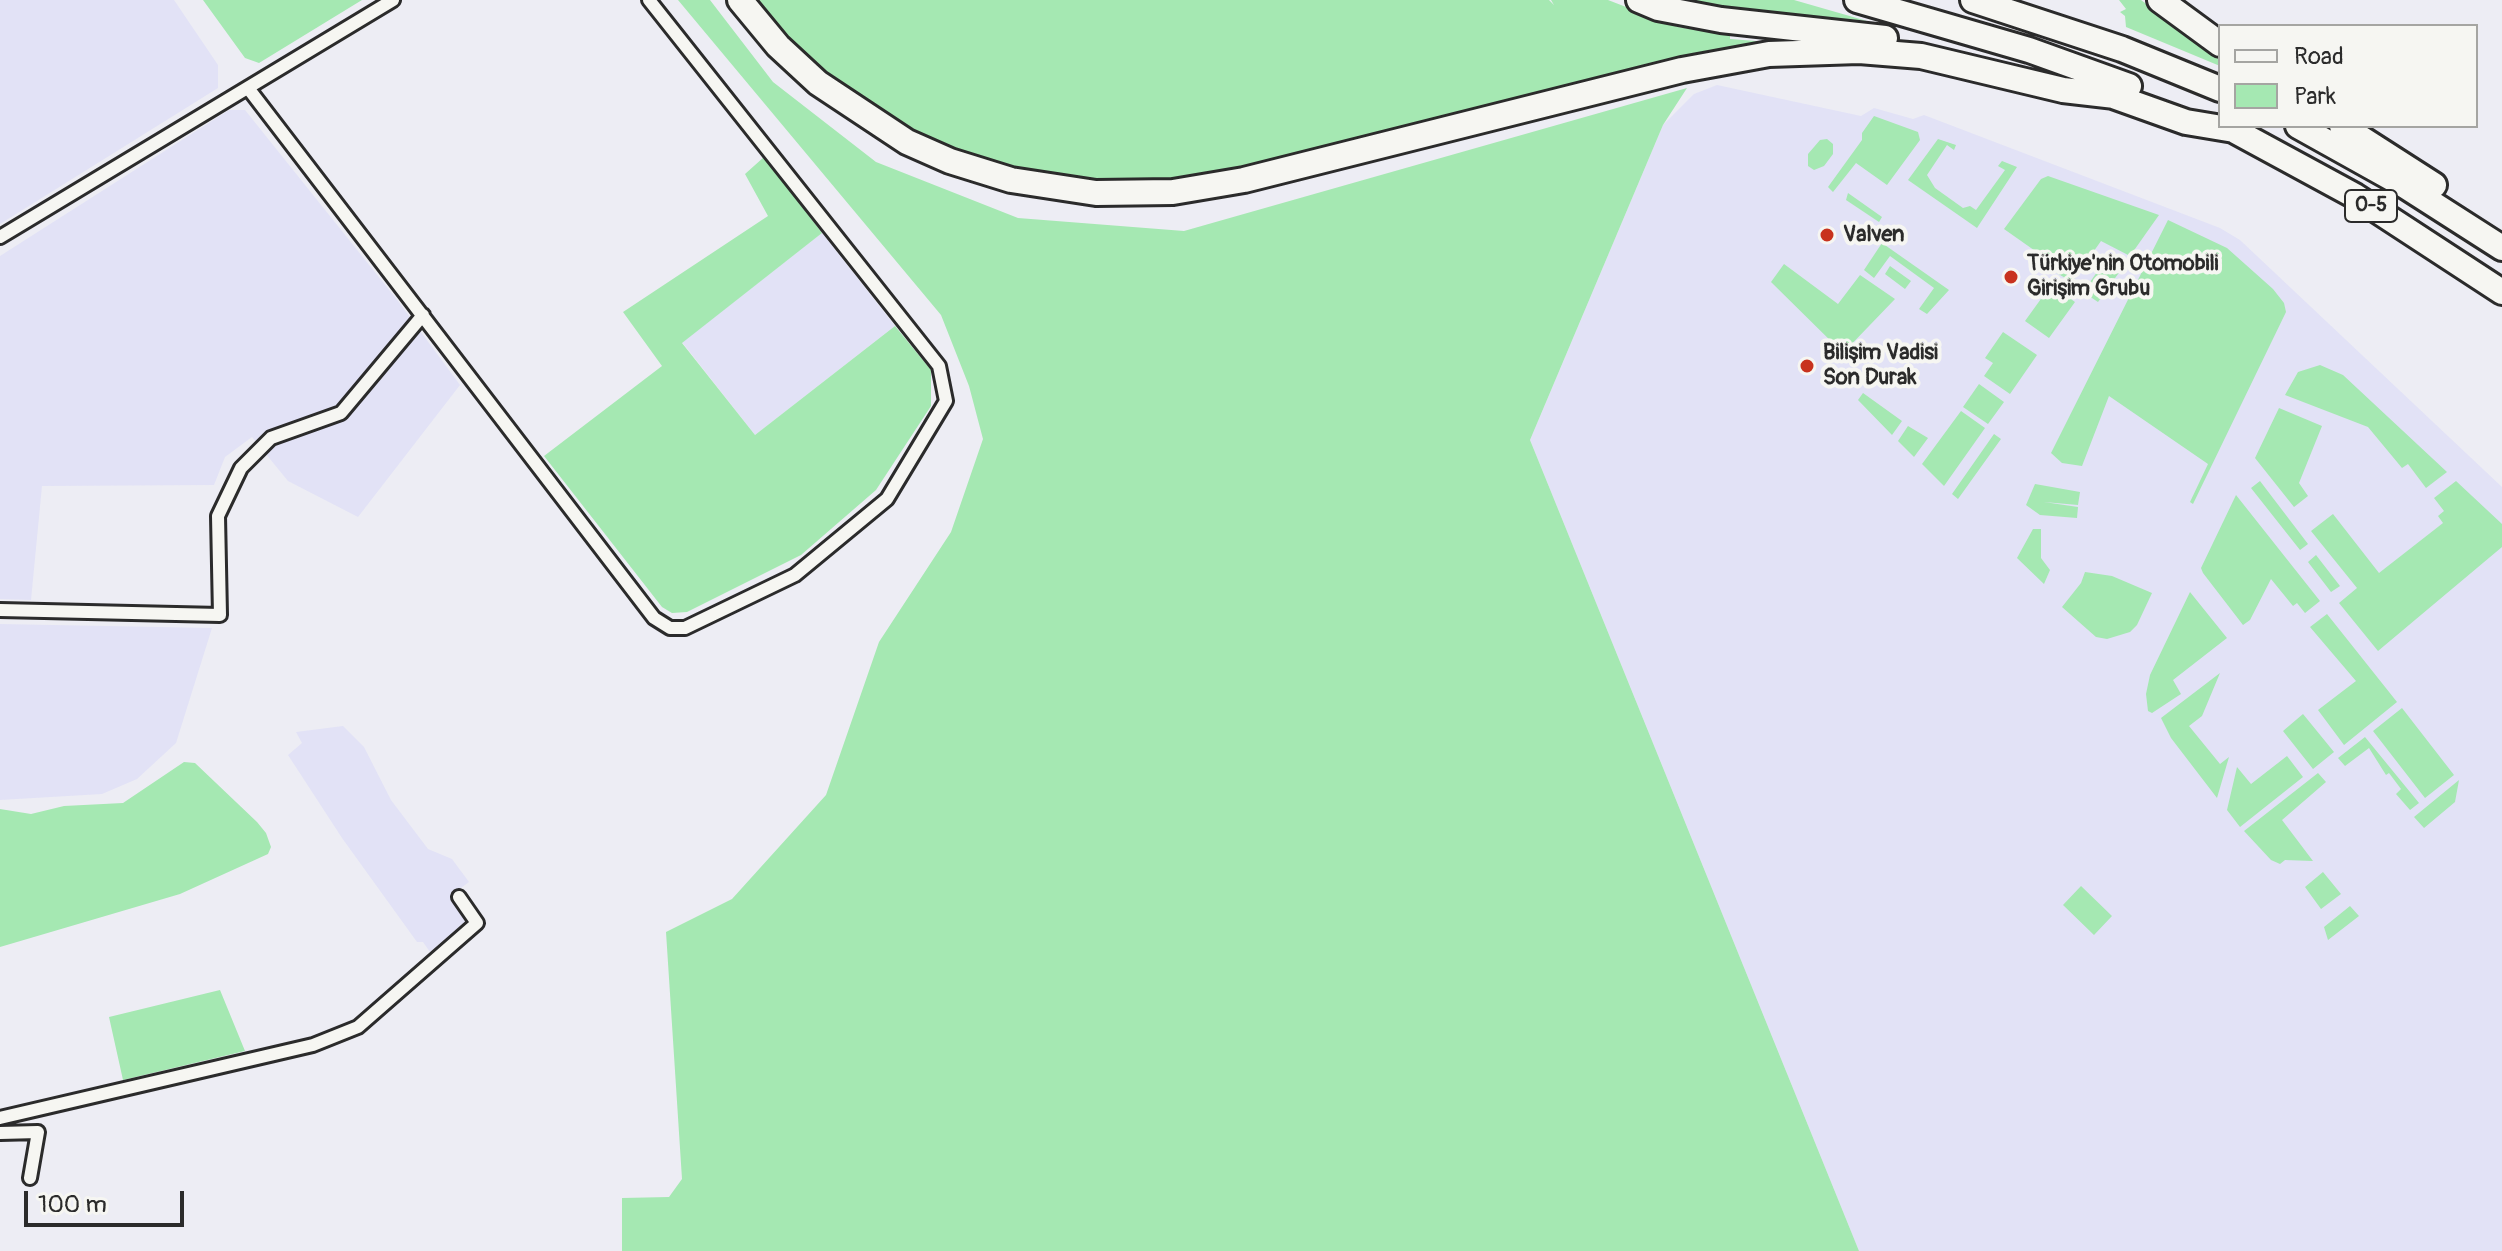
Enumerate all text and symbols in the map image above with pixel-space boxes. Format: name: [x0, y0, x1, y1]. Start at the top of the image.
legend: [2218, 24, 2478, 128]
text: Road: [2294, 42, 2344, 71]
text: Park: [2294, 82, 2336, 111]
road number: O-5: [2345, 190, 2397, 222]
place label: Valven: [1843, 222, 1904, 248]
marker: Valven: [1818, 226, 1836, 244]
place label: Türkiye'nin Otomobili Girişim Grubu: [2027, 251, 2219, 302]
marker: Türkiye'nin Otomobili Girişim Grubu: [2002, 268, 2020, 286]
place label: Bilişim Vadisi Son Durak: [1823, 340, 1938, 392]
marker: Bilişim Vadisi Son Durak: [1798, 357, 1816, 375]
scale bar: [28, 1175, 188, 1225]
text: 100 m: [38, 1190, 107, 1219]

